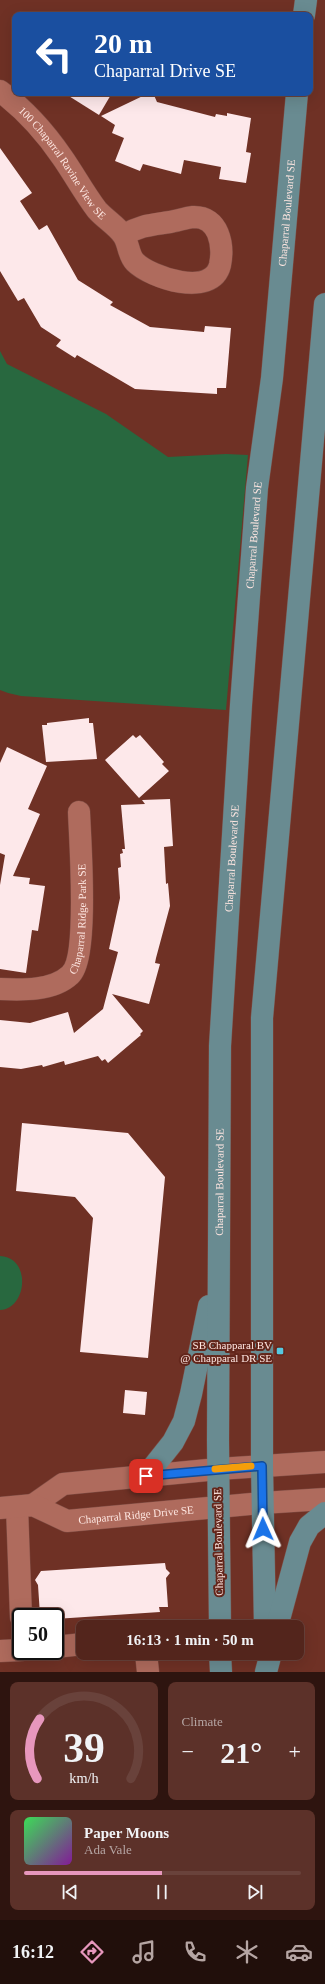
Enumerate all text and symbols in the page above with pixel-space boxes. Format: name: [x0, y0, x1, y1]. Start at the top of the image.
icon: left: [28, 28, 80, 80]
text: 20 m: [94, 28, 152, 59]
text: Chaparral Drive SE: [94, 61, 236, 81]
street label: 100 Chaparral Ravine View SE: [17, 104, 109, 222]
street label: Chaparral Boulevard SE: [276, 158, 297, 267]
street label: Chaparral Boulevard SE: [244, 480, 264, 589]
street label: Chaparral Boulevard SE: [222, 804, 241, 912]
street label: Chaparral Ridge Park SE: [66, 863, 88, 976]
street label: Chaparral Boulevard SE: [213, 1128, 226, 1236]
place label: SB Chapparal BV @ Chapparal DR SE: [180, 1339, 272, 1364]
marker: SB Chapparal BV @ Chapparal DR SE: [275, 1346, 285, 1356]
pin: [129, 1459, 163, 1493]
icon: arrive: [135, 1465, 157, 1487]
street label: Chaparral Boulevard SE: [211, 1488, 225, 1596]
street label: Chaparral Ridge Drive SE: [78, 1503, 195, 1526]
position arrow: [242, 1508, 284, 1550]
speed limit sign: 50: [12, 1608, 64, 1660]
text: 16:13 · 1 min · 50 m: [126, 1632, 254, 1648]
text: Climate: [182, 1714, 223, 1729]
text: 39: [63, 1725, 105, 1771]
text: 21°: [220, 1736, 262, 1769]
text: −: [182, 1739, 194, 1764]
text: +: [289, 1739, 301, 1764]
text: km/h: [69, 1770, 98, 1786]
text: Paper Moons: [84, 1825, 169, 1841]
text: Ada Vale: [84, 1842, 132, 1857]
icon: previous: [59, 1881, 81, 1903]
icon: pause: [151, 1881, 173, 1903]
icon: next: [244, 1881, 266, 1903]
icon: directions: [78, 1938, 106, 1966]
icon: music: [130, 1938, 158, 1966]
icon: phone: [181, 1938, 209, 1966]
icon: climate: [233, 1938, 261, 1966]
icon: car: [285, 1938, 313, 1966]
text: 16:12: [12, 1942, 54, 1962]

